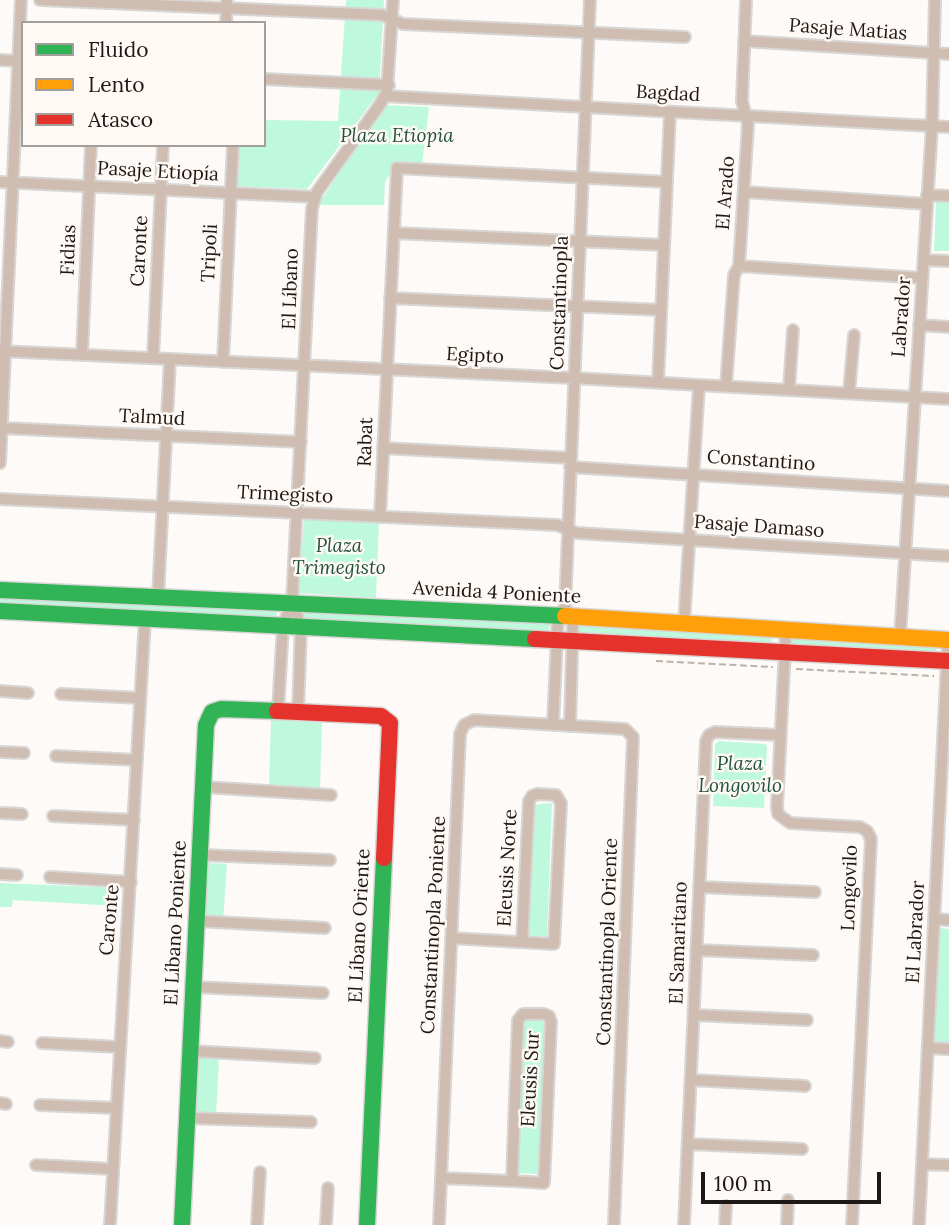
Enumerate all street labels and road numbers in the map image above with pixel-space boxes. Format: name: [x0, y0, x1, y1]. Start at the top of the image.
street label: Pasaje Matias: [788, 14, 908, 46]
street label: Bagdad: [635, 81, 701, 107]
street label: El Arado: [712, 155, 740, 231]
street label: Pasaje Etiopía: [96, 157, 220, 187]
street label: Caronte: [127, 215, 153, 287]
street label: Tripoli: [197, 223, 223, 283]
street label: Fidias: [57, 224, 81, 276]
street label: Constantinopla: [546, 235, 574, 371]
street label: El Líbano: [278, 248, 304, 330]
street label: Labrador: [888, 276, 916, 358]
street label: Egipto: [446, 343, 504, 369]
street label: Talmud: [118, 405, 186, 431]
street label: Rabat: [354, 417, 378, 467]
street label: Constantino: [706, 446, 816, 476]
street label: Trimegisto: [236, 481, 334, 509]
street label: Pasaje Damaso: [693, 511, 825, 543]
street label: Avenida 4 Poniente: [412, 577, 582, 609]
street label: Eleusis Norte: [494, 808, 522, 928]
street label: Constantinopla Poniente: [417, 815, 451, 1035]
street label: Constantinopla Oriente: [593, 838, 623, 1046]
street label: El Líbano Poniente: [160, 840, 192, 1006]
street label: Longovilo: [837, 844, 863, 932]
street label: El Líbano Oriente: [345, 848, 375, 1004]
street label: El Labrador: [902, 880, 930, 984]
street label: El Samaritano: [665, 881, 693, 1005]
street label: Caronte: [96, 883, 124, 957]
street label: Eleusis Sur: [517, 1030, 545, 1128]

